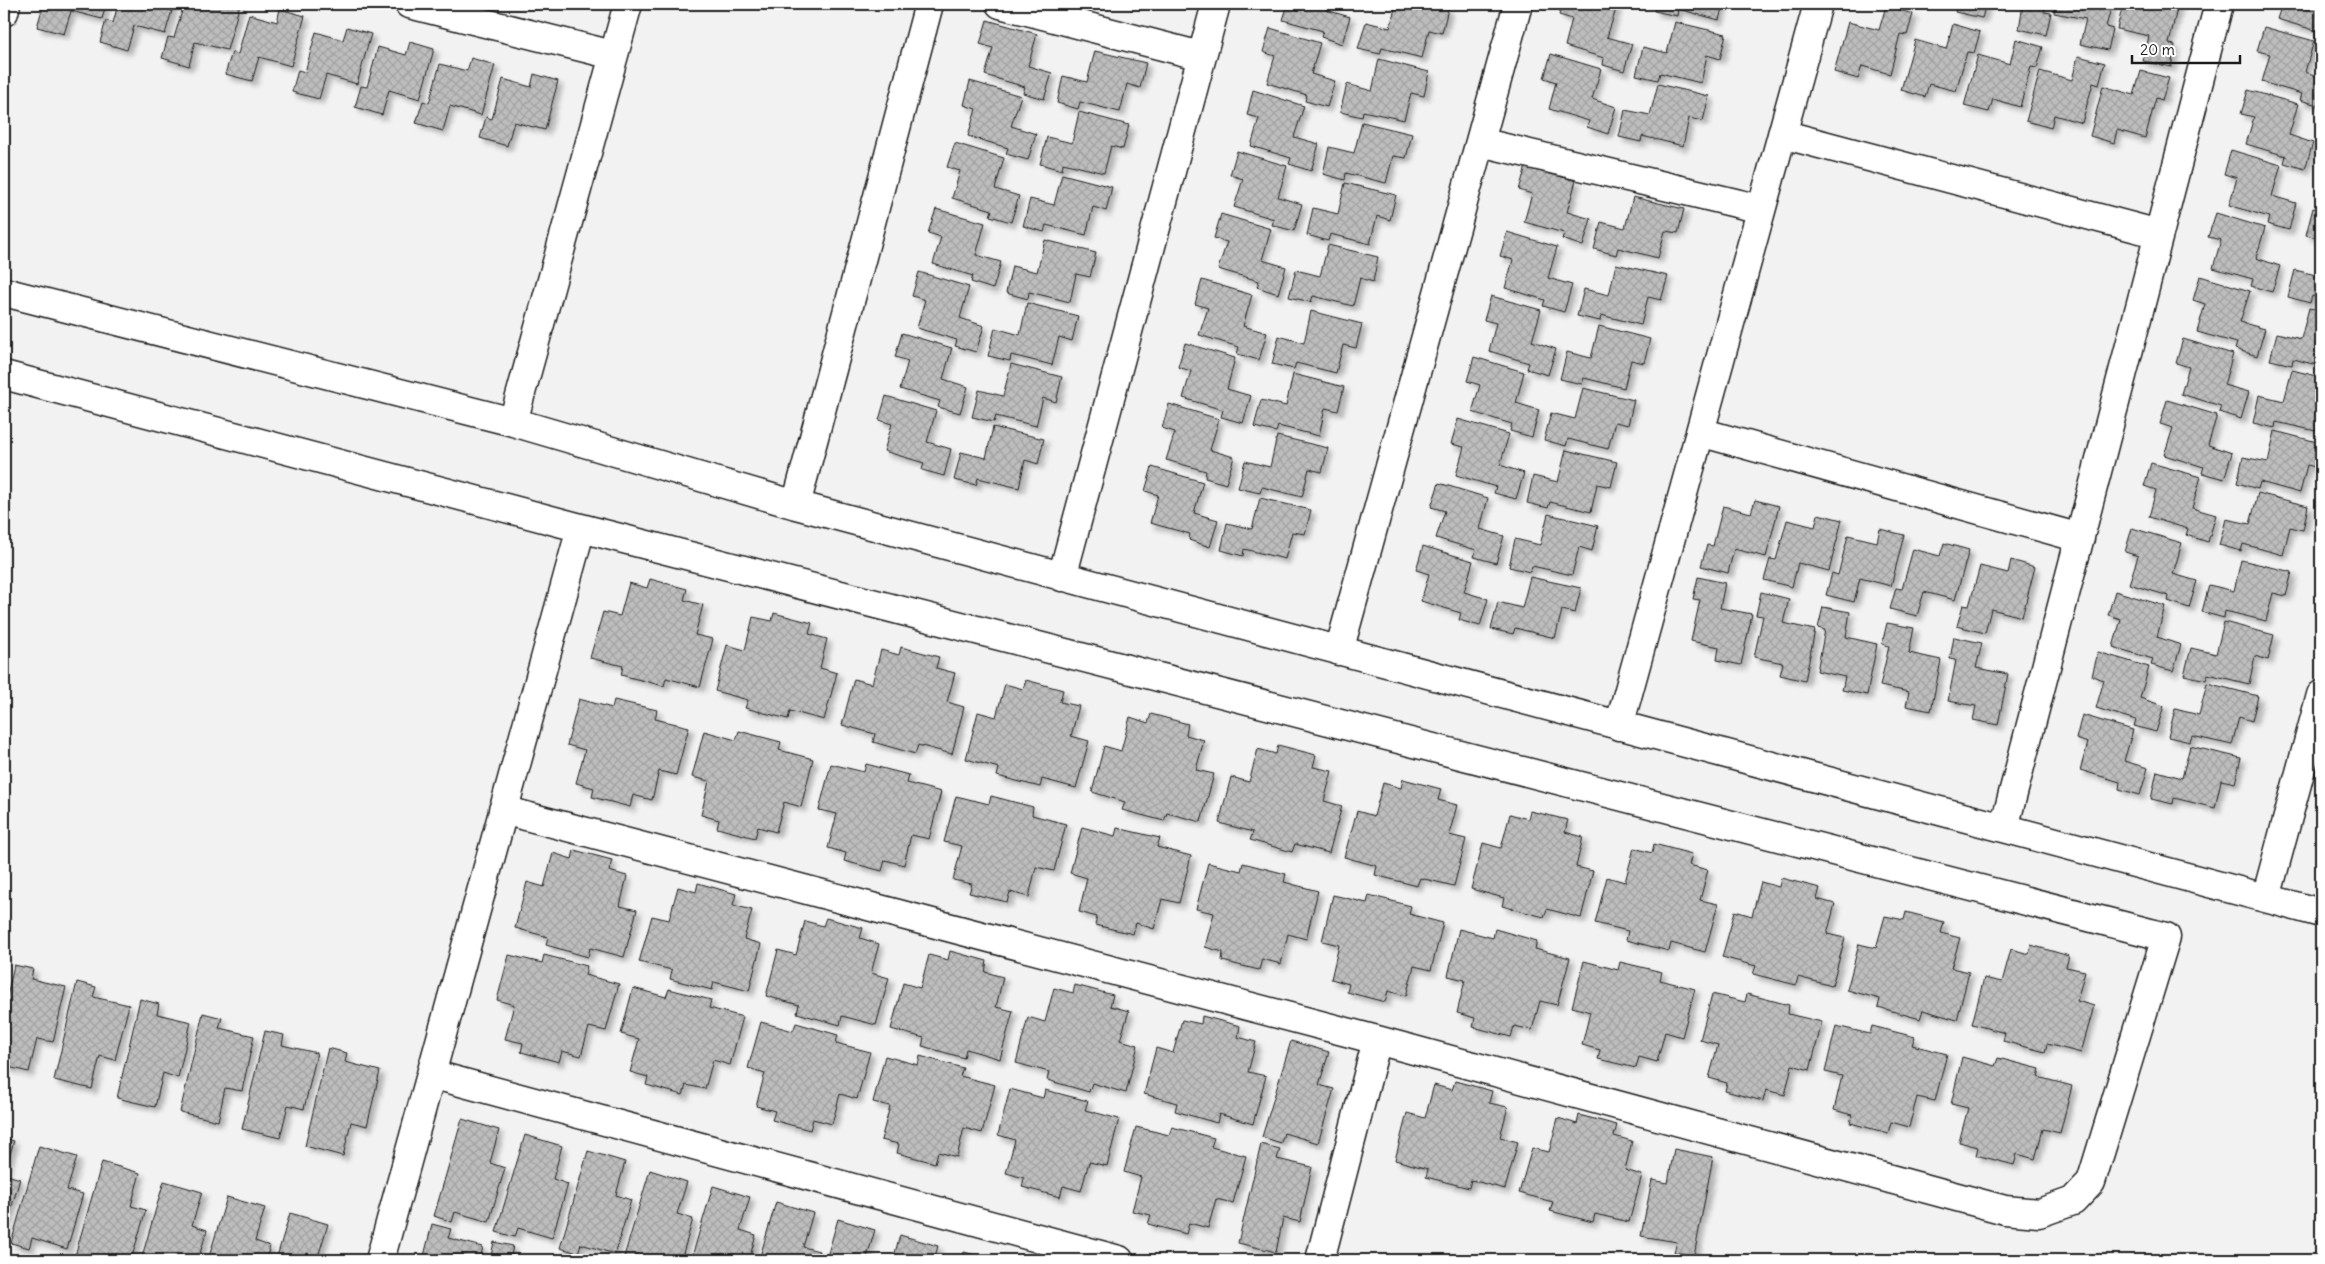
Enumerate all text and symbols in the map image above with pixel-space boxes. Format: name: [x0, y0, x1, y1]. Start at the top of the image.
scale bar: [2132, 32, 2240, 64]
text: 20 m: [2140, 40, 2175, 59]

